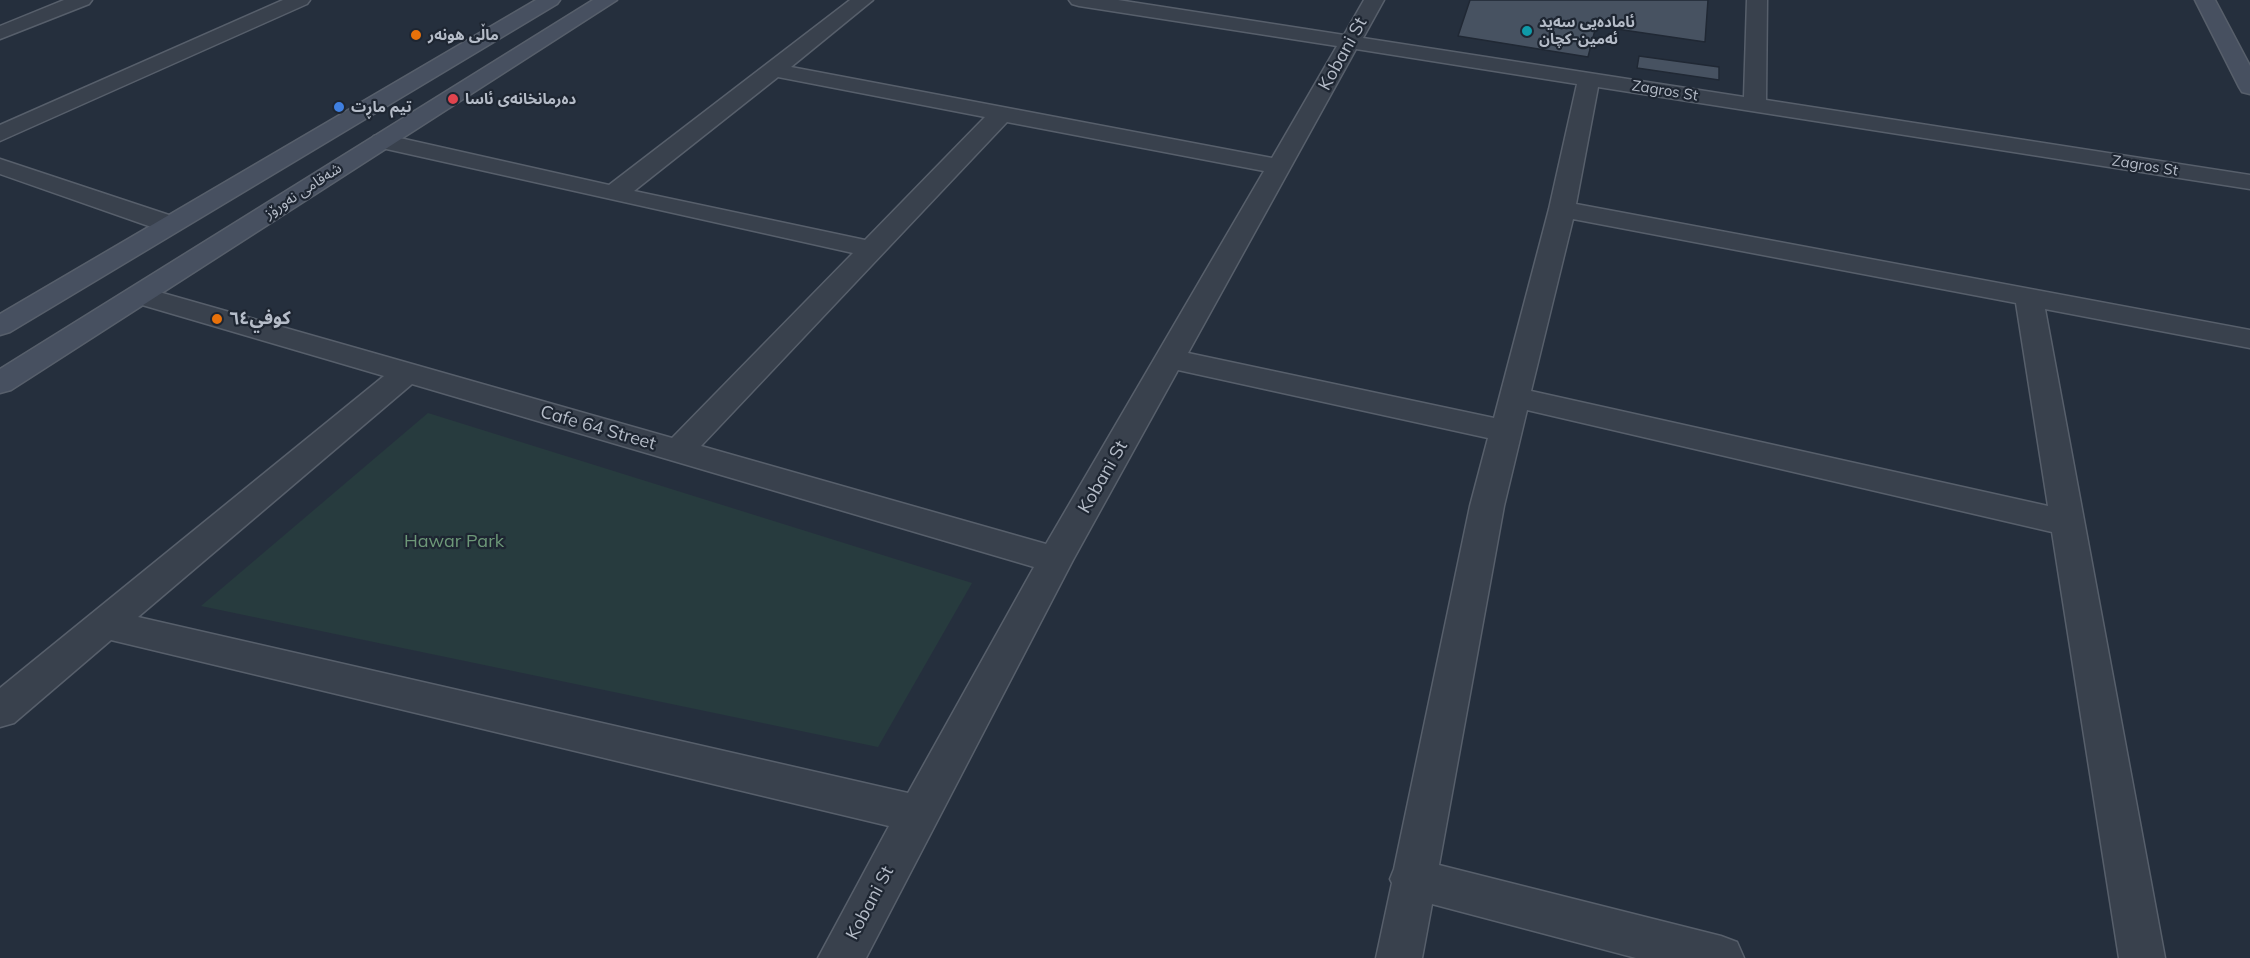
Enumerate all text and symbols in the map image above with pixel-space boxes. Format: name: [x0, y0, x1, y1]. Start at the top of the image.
place label: ئامادەیی سەید ئەمین-کچان: [1539, 13, 1635, 48]
street label: Kobani St: [1314, 14, 1372, 94]
marker: ئامادەیی سەید ئەمین-کچان: [1520, 24, 1534, 38]
place label: ماڵی هونەر: [428, 26, 499, 44]
marker: ماڵی هونەر: [409, 28, 423, 42]
street label: Zagros St: [1631, 77, 1699, 105]
place label: دەرمانخانەی ئاسا: [465, 90, 576, 108]
marker: دەرمانخانەی ئاسا: [446, 92, 460, 106]
place label: تیم ماڕت: [351, 98, 412, 116]
marker: تیم ماڕت: [332, 100, 346, 114]
street label: Zagros St: [2111, 152, 2179, 180]
street label: شەقامی نەورۆز: [261, 159, 345, 223]
place label: كوفي٦٤: [229, 308, 291, 330]
marker: كوفي٦٤: [210, 312, 224, 326]
street label: Cafe 64 Street: [538, 401, 658, 455]
street label: Kobani St: [1074, 437, 1132, 517]
park label: Hawar Park: [404, 531, 504, 553]
street label: Kobani St: [842, 863, 898, 943]

